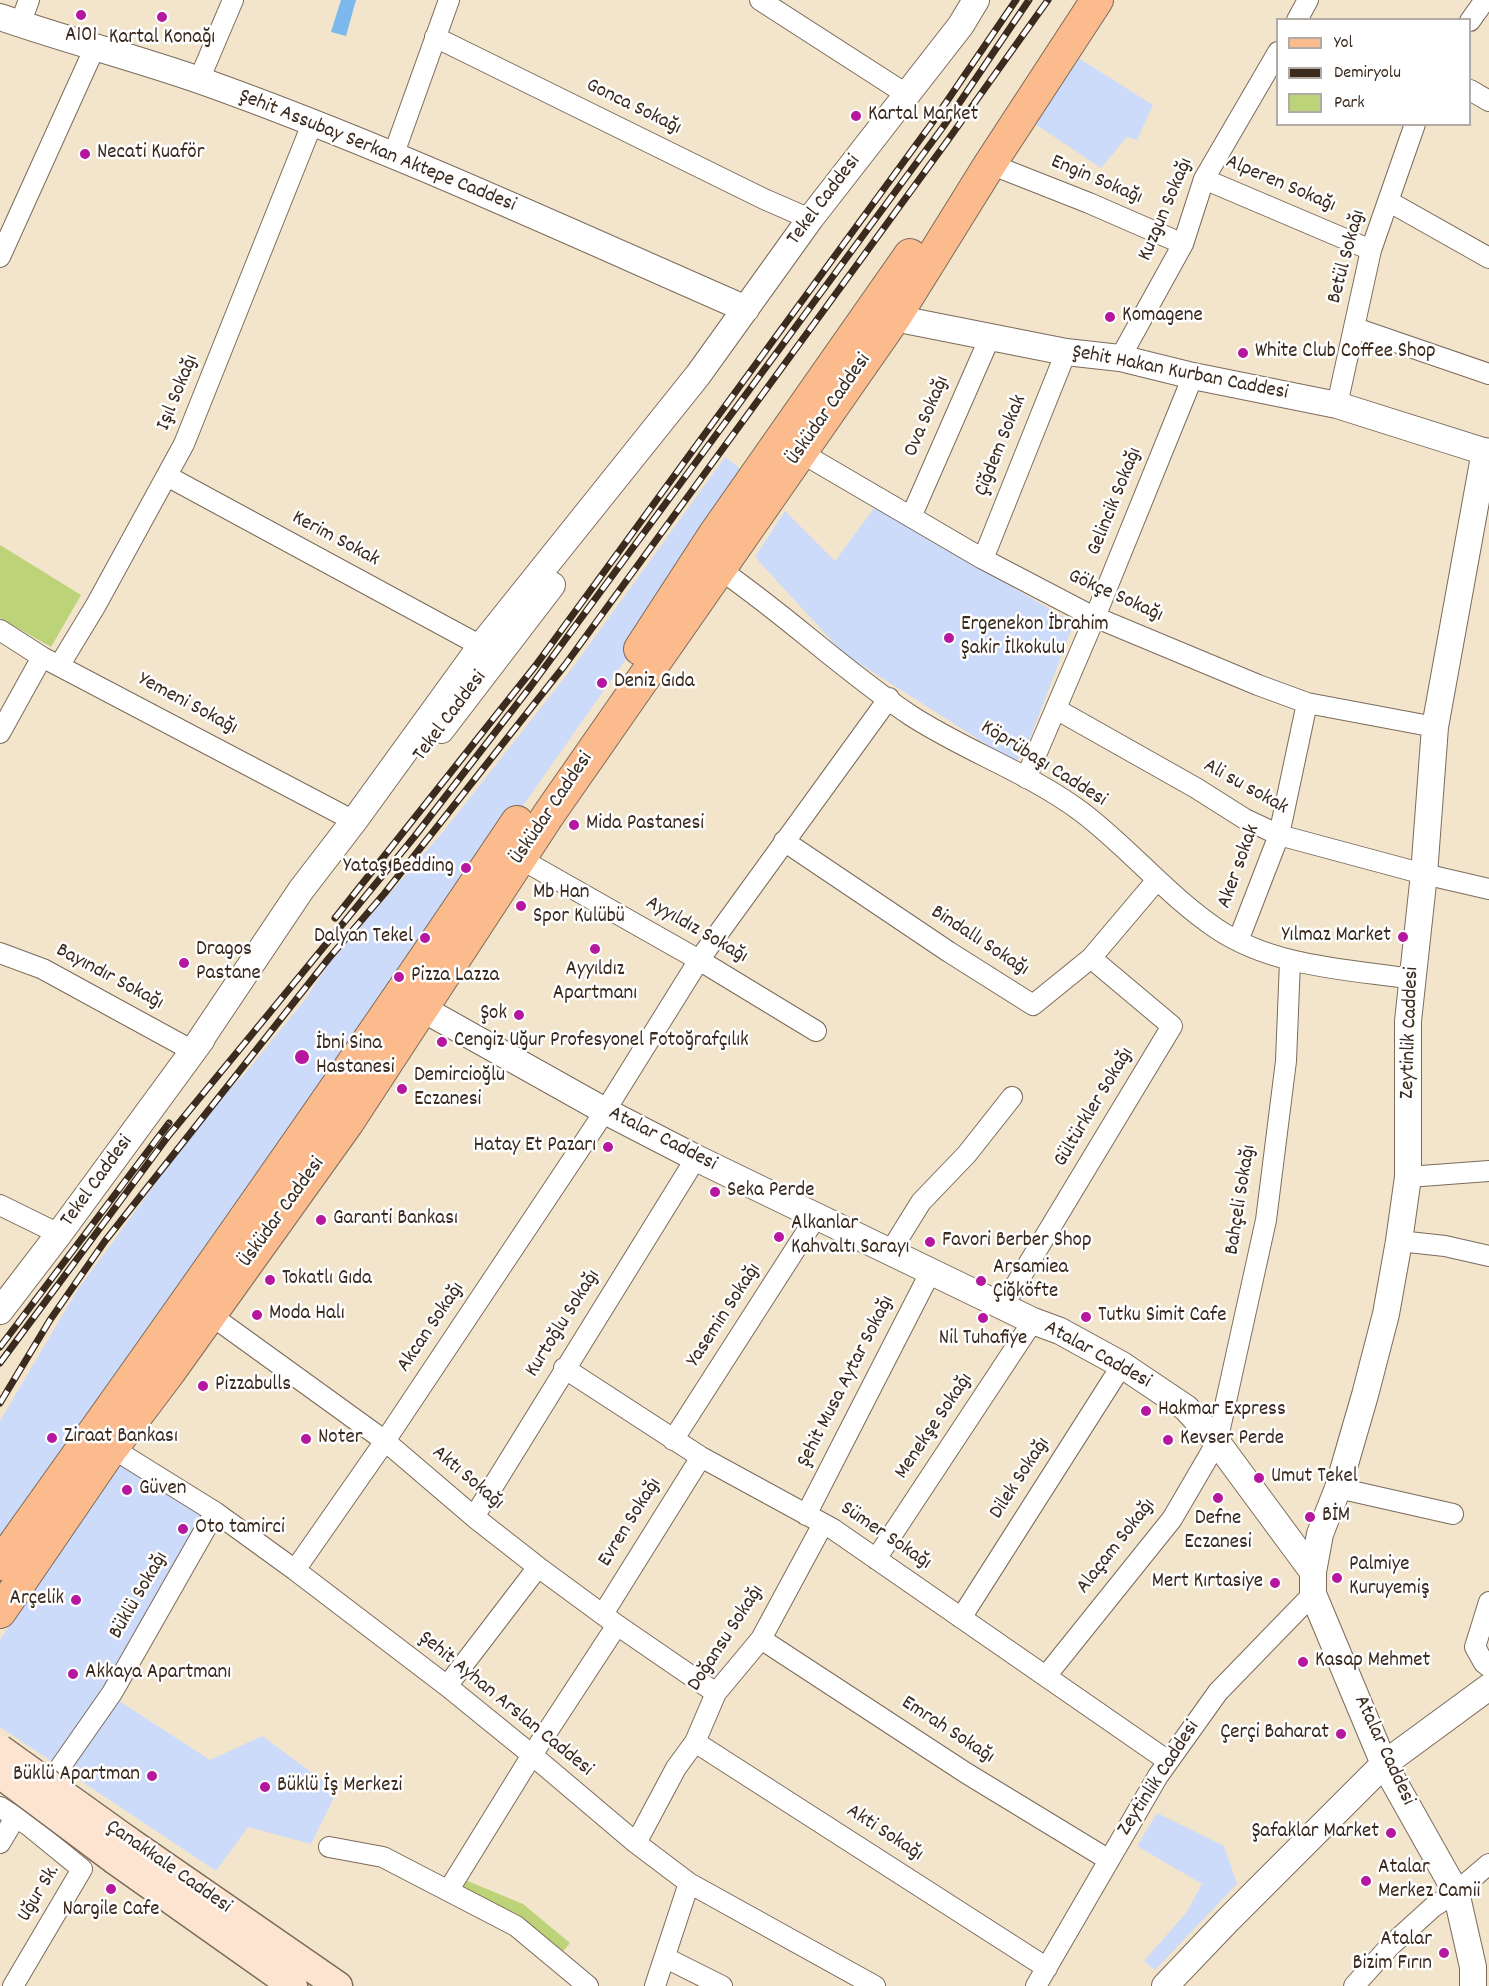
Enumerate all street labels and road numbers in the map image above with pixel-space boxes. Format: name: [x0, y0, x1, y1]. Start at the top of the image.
street label: Gonca Sokağı: [581, 74, 685, 142]
street label: Şehit Assubay Serkan Aktepe Caddesi: [235, 85, 519, 219]
street label: Engin Sokağı: [1046, 150, 1146, 212]
street label: Tekel Caddesi: [783, 151, 867, 251]
street label: Alperen Sokağı: [1221, 151, 1339, 219]
street label: Kuzgun Sokağı: [1134, 155, 1200, 265]
street label: Betül Sokağı: [1323, 207, 1373, 307]
street label: Şehit Hakan Kurban Caddesi: [1070, 341, 1290, 407]
street label: Üsküdar Caddesi: [782, 349, 878, 471]
street label: Işıl Sokağı: [152, 351, 206, 435]
street label: Ova Sokağı: [900, 373, 956, 461]
street label: Çiğdem Sokak: [970, 392, 1034, 500]
street label: Gelincik Sokağı: [1083, 444, 1149, 560]
street label: Kerim Sokak: [287, 506, 383, 574]
street label: Gökçe Sokağı: [1064, 565, 1166, 629]
street label: Tekel Caddesi: [409, 667, 493, 767]
street label: Yemeni Sokağı: [133, 668, 241, 742]
street label: Köprübaşı Caddesi: [975, 716, 1111, 814]
street label: Üsküdar Caddesi: [506, 748, 600, 870]
street label: Ali su sokak: [1198, 754, 1292, 822]
street label: Aker sokak: [1213, 822, 1267, 912]
street label: Ayyıldız Sokağı: [640, 892, 752, 970]
street label: Bindallı Sokağı: [925, 901, 1033, 983]
street label: Bayındır Sokağı: [51, 939, 167, 1017]
street label: Zeytinlik Caddesi: [1396, 966, 1426, 1100]
street label: Gültürkler Sokağı: [1049, 1044, 1141, 1172]
street label: Atalar Caddesi: [604, 1102, 720, 1178]
street label: Tekel Caddesi: [56, 1131, 140, 1233]
street label: Bahçeli Sokağı: [1221, 1143, 1263, 1257]
street label: Üsküdar Caddesi: [235, 1153, 331, 1273]
street label: Yasemin Sokağı: [682, 1259, 768, 1373]
street label: Kurtoğlu Sokağı: [521, 1266, 607, 1382]
street label: Akcan Sokağı: [393, 1278, 471, 1378]
street label: Şehit Musa Aytar Sokağı: [793, 1292, 901, 1472]
street label: Atalar Caddesi: [1039, 1316, 1155, 1396]
street label: Menekşe Sokağı: [890, 1369, 980, 1485]
street label: Dilek Sokağı: [985, 1433, 1057, 1525]
street label: Aktı Sokağı: [426, 1442, 508, 1516]
street label: Evren Sokağı: [594, 1474, 668, 1572]
street label: Alaçam Sokağı: [1072, 1494, 1162, 1600]
street label: Sümer Sokağı: [835, 1497, 935, 1577]
street label: Büklü Sokağı: [105, 1548, 175, 1644]
street label: Doğansu Sokağı: [683, 1581, 771, 1697]
street label: Şehit Ayhan Arslan Caddesi: [413, 1627, 597, 1783]
street label: Emrah Sokağı: [896, 1692, 998, 1770]
street label: Atalar Caddesi: [1347, 1692, 1419, 1810]
street label: Zeytinlik Caddesi: [1113, 1717, 1207, 1841]
street label: Akti Sokağı: [841, 1800, 927, 1868]
street label: Çanakkale Caddesi: [101, 1815, 235, 1921]
street label: Uğur Sk.: [13, 1861, 67, 1927]

